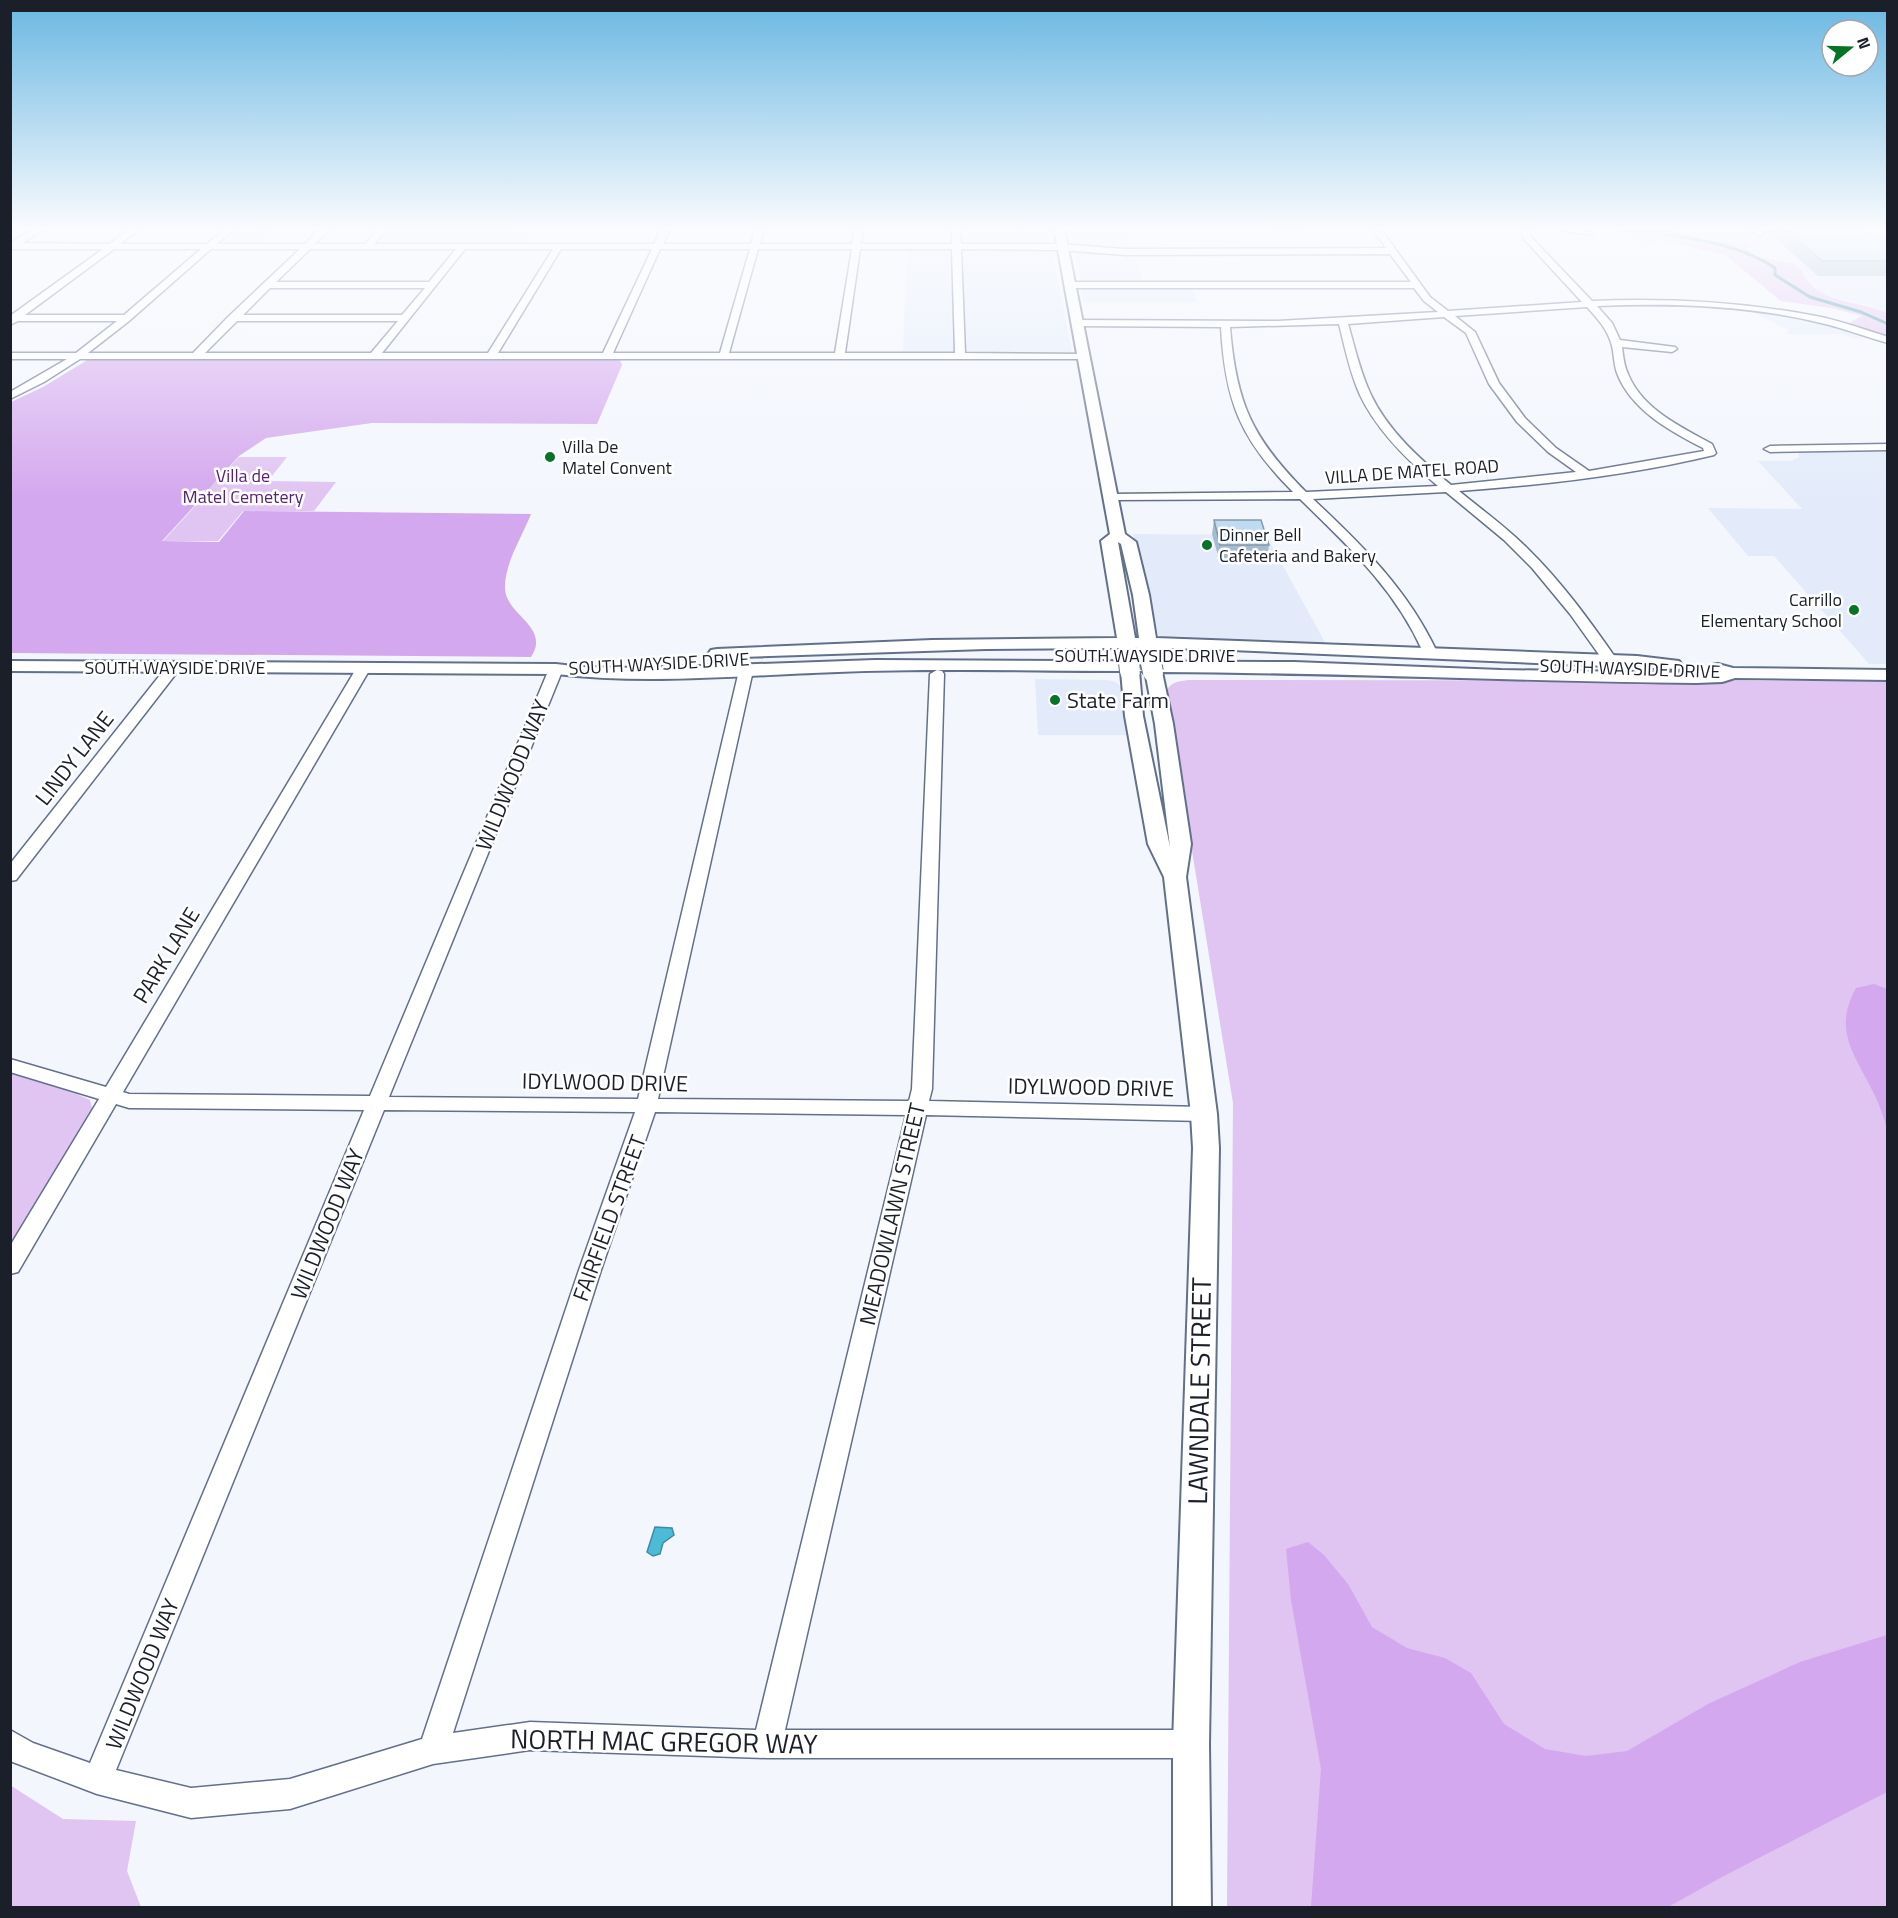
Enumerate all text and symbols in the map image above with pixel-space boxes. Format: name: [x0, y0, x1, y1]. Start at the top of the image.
north arrow: [1820, 18, 1880, 78]
text: N: [1851, 34, 1877, 52]
place label: Villa De Matel Convent: [562, 433, 673, 481]
marker: Villa De Matel Convent: [543, 450, 557, 464]
street label: VILLA DE MATEL ROAD: [1324, 452, 1500, 491]
park label: Villa de Matel Cemetery: [183, 462, 304, 510]
place label: Dinner Bell Cafeteria and Bakery: [1219, 521, 1376, 569]
marker: Dinner Bell Cafeteria and Bakery: [1200, 538, 1214, 552]
place label: Carrillo Elementary School: [1700, 586, 1842, 634]
marker: Carrillo Elementary School: [1847, 603, 1861, 617]
street label: SOUTH WAYSIDE DRIVE: [1055, 642, 1235, 669]
street label: SOUTH WAYSIDE DRIVE: [568, 645, 750, 682]
street label: SOUTH WAYSIDE DRIVE: [1539, 652, 1721, 685]
street label: SOUTH WAYSIDE DRIVE: [85, 654, 265, 681]
place label: State Farm: [1067, 683, 1169, 717]
marker: State Farm: [1048, 693, 1062, 707]
street label: WILDWOOD WAY: [466, 694, 558, 856]
street label: LINDY LANE: [26, 704, 122, 812]
street label: PARK LANE: [124, 900, 208, 1010]
street label: IDYLWOOD DRIVE: [522, 1064, 688, 1100]
street label: IDYLWOOD DRIVE: [1008, 1069, 1174, 1105]
street label: MEADOWLAWN STREET: [850, 1099, 934, 1329]
street label: FAIRFIELD STREET: [563, 1130, 655, 1306]
street label: WILDWOOD WAY: [281, 1143, 373, 1305]
street label: LAWNDALE STREET: [1176, 1277, 1221, 1505]
street label: WILDWOOD WAY: [96, 1593, 188, 1755]
street label: NORTH MAC GREGOR WAY: [510, 1717, 819, 1764]

